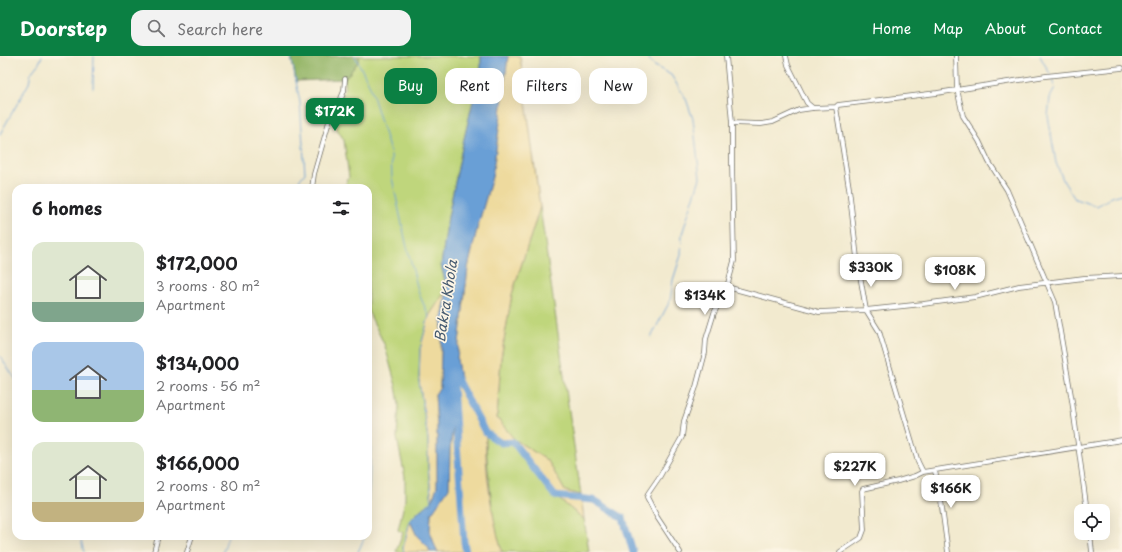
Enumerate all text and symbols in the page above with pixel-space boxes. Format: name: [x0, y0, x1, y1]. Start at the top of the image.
search box: [131, 10, 411, 46]
text: Doorstep: [20, 14, 107, 42]
icon: search: [145, 17, 167, 39]
text: Search here: [177, 17, 263, 40]
text: Home: [872, 18, 911, 39]
text: Map: [933, 18, 963, 39]
text: About: [985, 18, 1026, 39]
text: Contact: [1048, 18, 1102, 39]
chip: Buy: [384, 68, 437, 104]
chip: Rent: [445, 68, 504, 104]
chip: Filters: [512, 68, 581, 104]
chip: New: [589, 68, 647, 104]
pin: $172K: [307, 98, 363, 132]
text: $172K: [315, 101, 355, 120]
text: 6 homes: [32, 195, 102, 221]
icon: filters: [330, 197, 352, 219]
text: $172,000: [156, 250, 238, 276]
pin: $330K: [843, 254, 899, 288]
water label: Bakra Khola: [429, 257, 463, 343]
text: $330K: [849, 257, 893, 276]
pin: $108K: [927, 257, 983, 291]
icon: home: [64, 258, 112, 306]
text: $108K: [934, 260, 976, 279]
text: 3 rooms · 80 m²: [156, 276, 260, 295]
pin: $134K: [677, 282, 733, 316]
text: $134K: [684, 285, 726, 304]
text: Apartment: [156, 295, 225, 314]
text: $134,000: [156, 350, 239, 376]
icon: home: [64, 358, 112, 406]
text: 2 rooms · 56 m²: [156, 376, 260, 395]
text: Apartment: [156, 395, 225, 414]
text: $166,000: [156, 450, 239, 476]
pin: $227K: [827, 453, 883, 487]
text: $227K: [833, 456, 877, 475]
icon: home: [64, 458, 112, 506]
pin: $166K: [923, 475, 979, 509]
text: 2 rooms · 80 m²: [156, 476, 261, 495]
text: $166K: [930, 478, 972, 497]
text: Apartment: [156, 495, 225, 514]
map controls: [1074, 504, 1110, 540]
button: locate: [1074, 504, 1110, 540]

